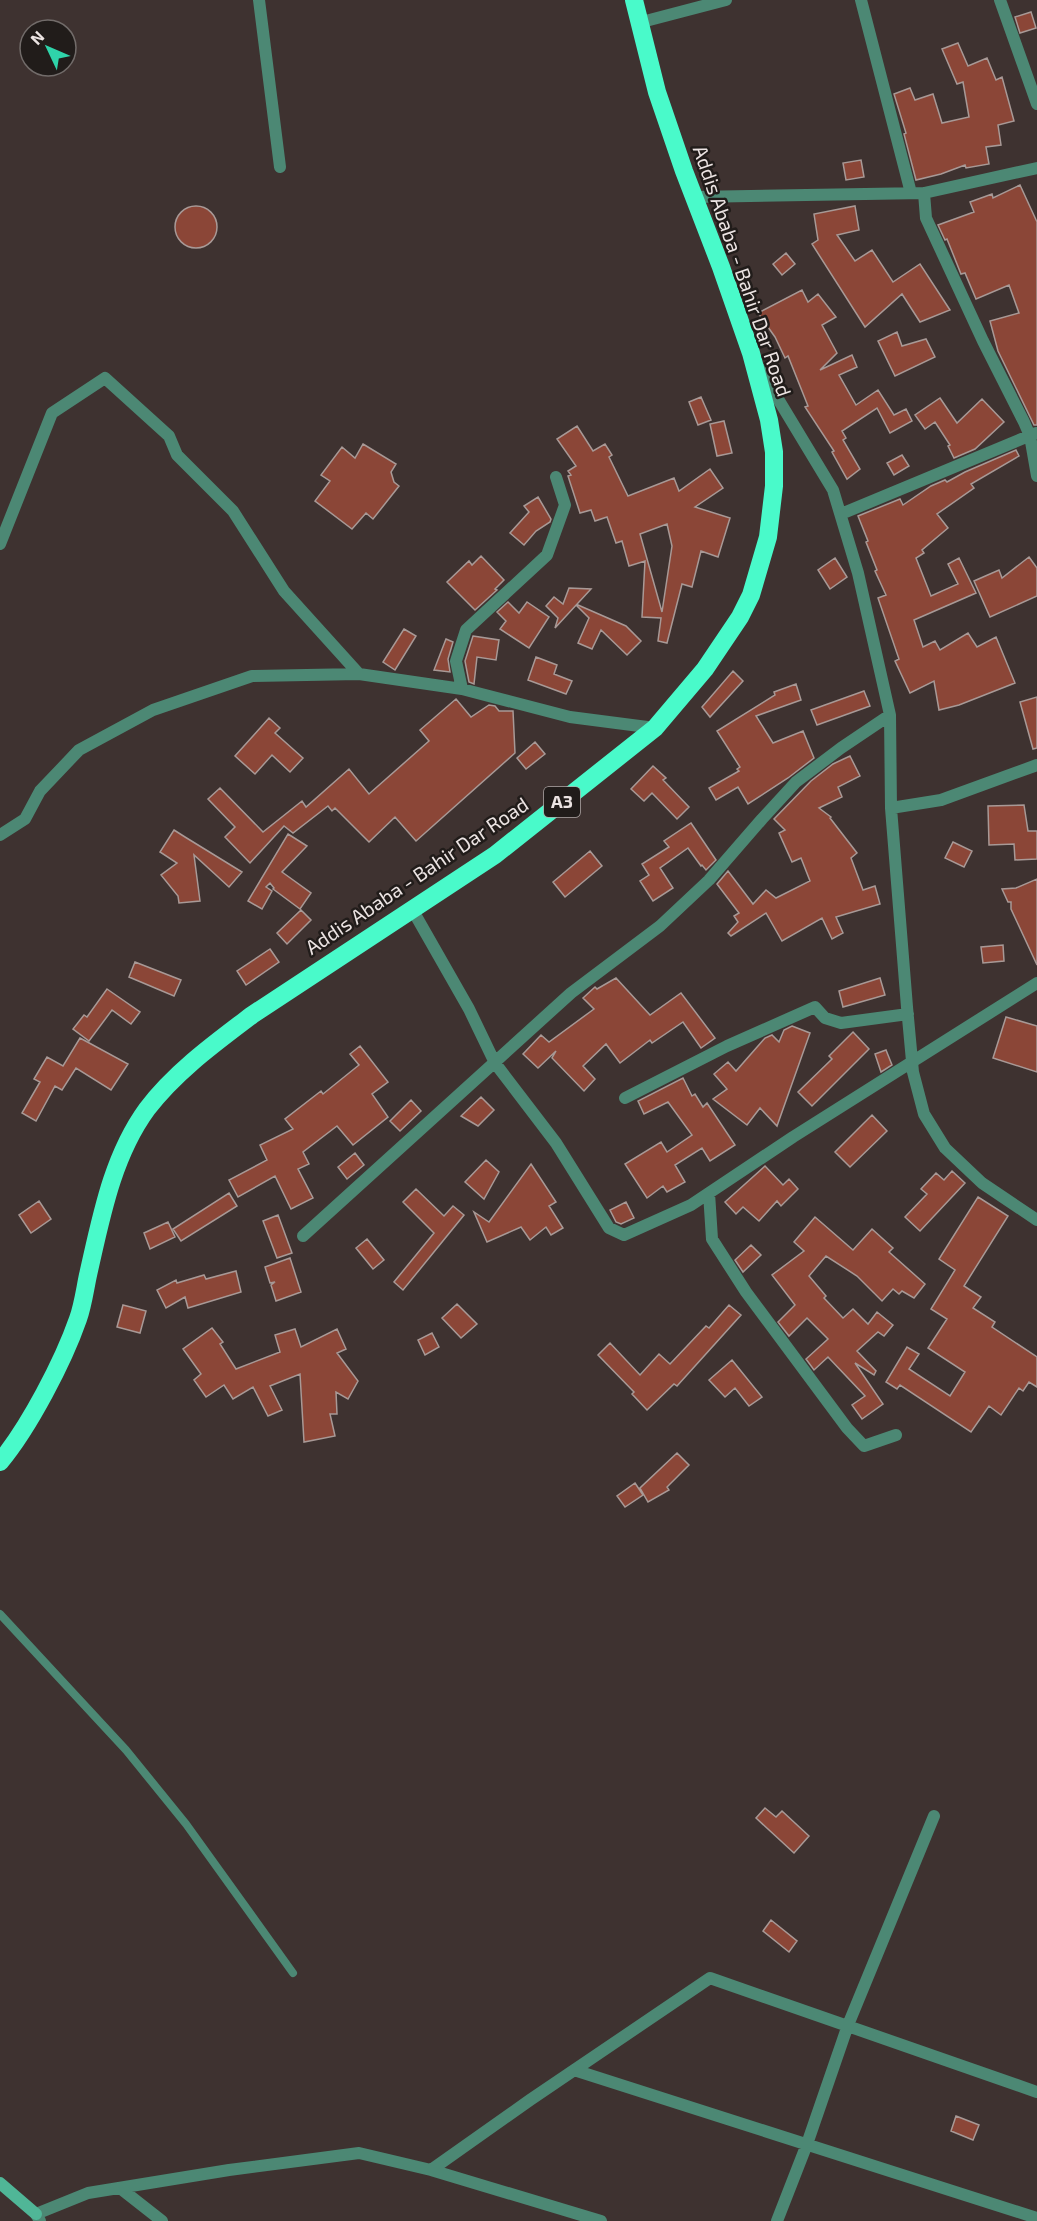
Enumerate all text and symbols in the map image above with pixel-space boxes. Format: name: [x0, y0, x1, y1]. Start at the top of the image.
north arrow: [18, 18, 78, 78]
text: N: [26, 26, 48, 48]
street label: Addis Ababa - Bahir Dar Road: [689, 142, 797, 399]
road number: A3: [544, 787, 580, 817]
street label: Addis Ababa - Bahir Dar Road: [300, 791, 533, 959]

